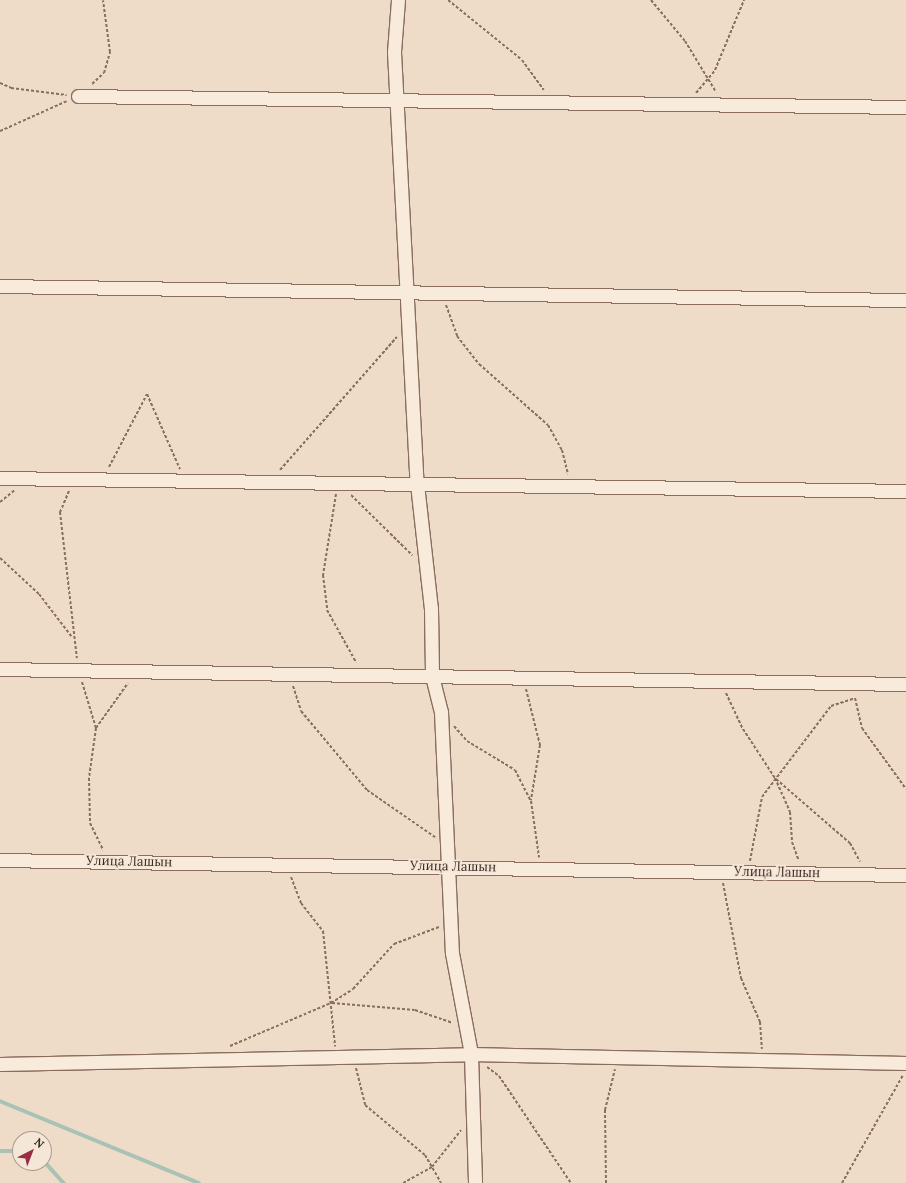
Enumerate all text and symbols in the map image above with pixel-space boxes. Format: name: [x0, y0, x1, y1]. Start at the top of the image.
street label: Улица Лашын: [86, 853, 172, 871]
street label: Улица Лашын: [410, 858, 496, 876]
street label: Улица Лашын: [734, 864, 820, 882]
north arrow: [12, 1131, 52, 1171]
text: N: [32, 1135, 47, 1151]

